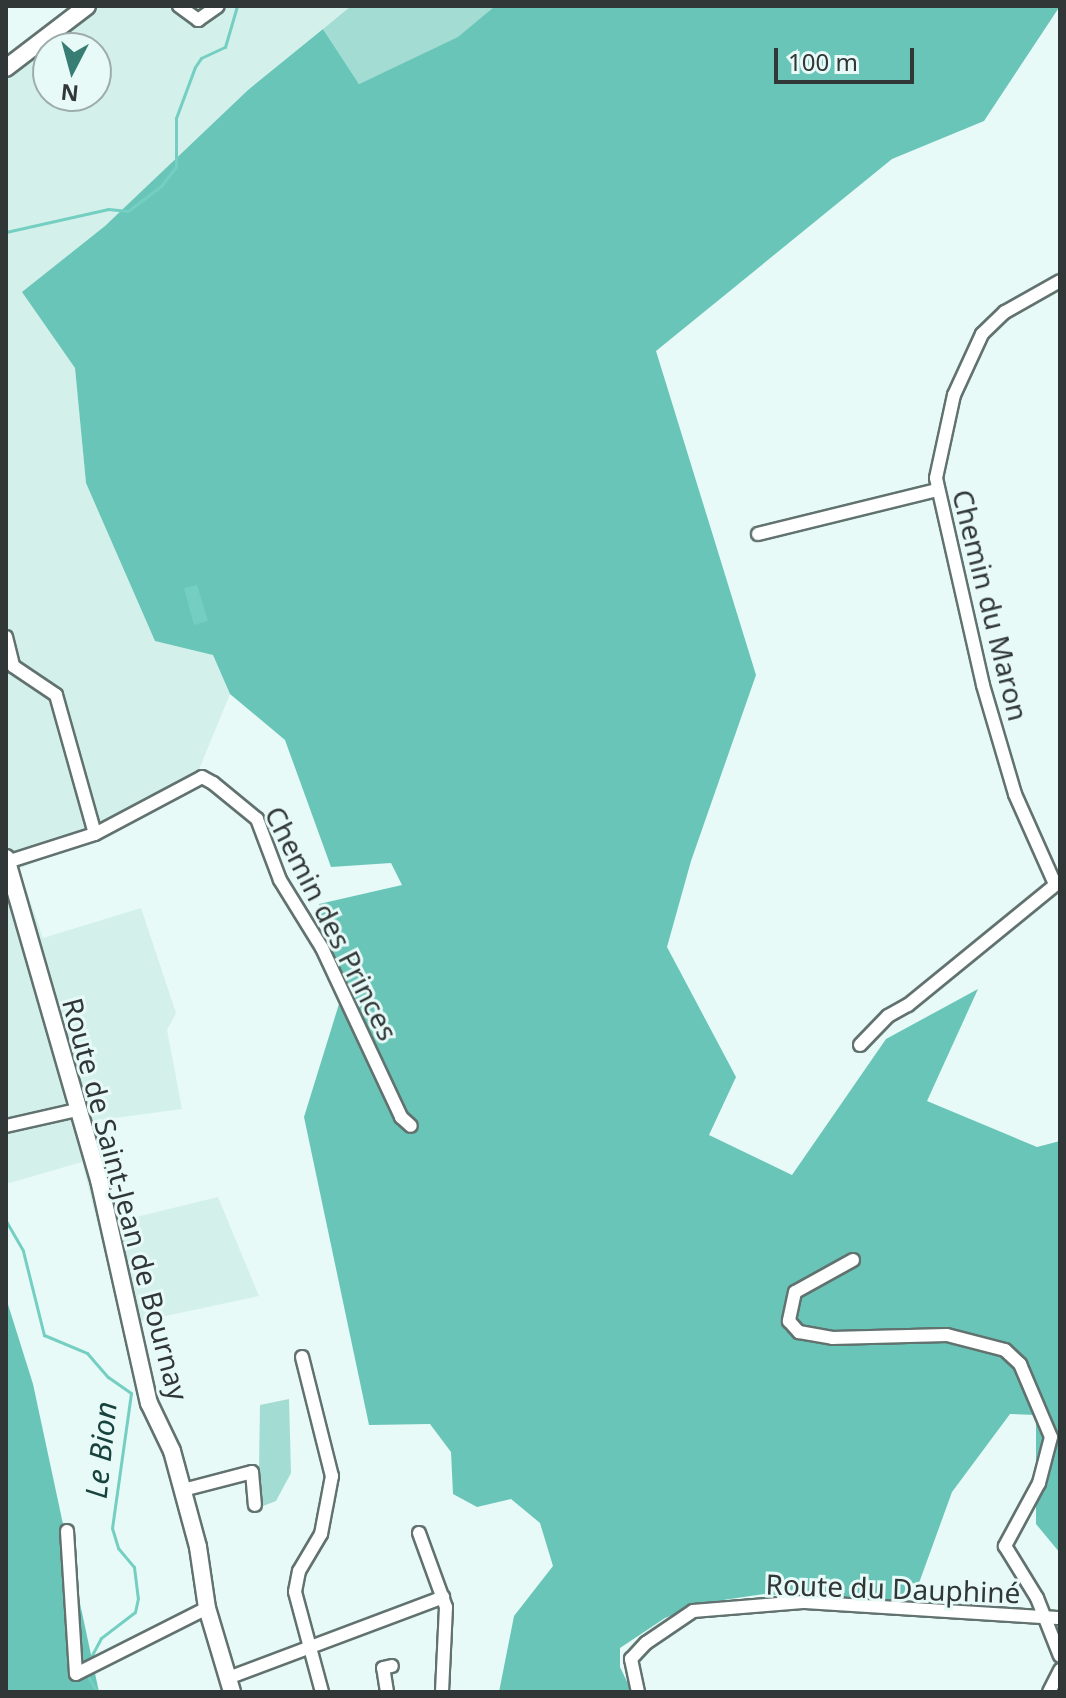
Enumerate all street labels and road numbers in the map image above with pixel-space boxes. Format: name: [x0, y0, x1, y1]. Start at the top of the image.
street label: Chemin du Maron: [946, 486, 1036, 724]
street label: Chemin des Princes: [258, 800, 406, 1046]
street label: Route de Saint-Jean de Bournay: [56, 994, 196, 1404]
street label: Route du Dauphiné: [765, 1567, 1021, 1609]

